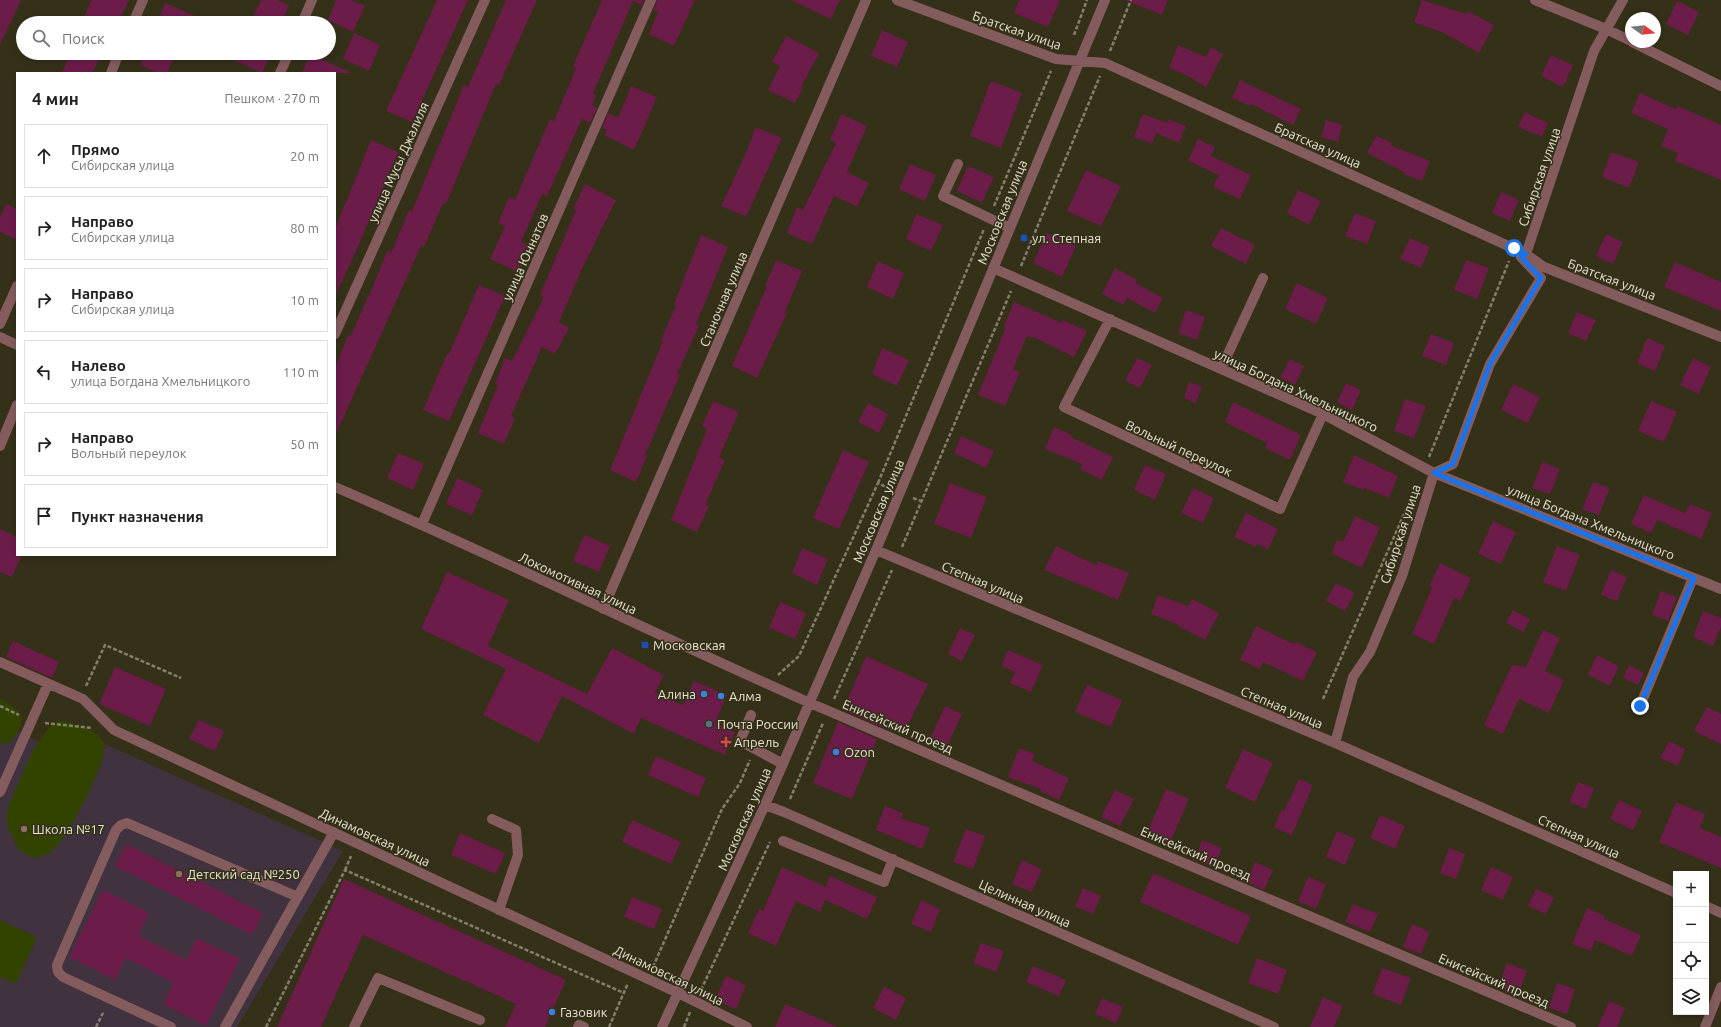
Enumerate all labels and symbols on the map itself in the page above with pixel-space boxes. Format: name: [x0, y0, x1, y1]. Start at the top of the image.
street label: Братская улица: [971, 8, 1063, 52]
north arrow: [1625, 12, 1661, 48]
street label: улица Мусы Джалиля: [365, 100, 431, 224]
street label: Братская улица: [1273, 120, 1363, 170]
street label: Сибирская улица: [1516, 126, 1562, 228]
street label: Московская улица: [975, 158, 1029, 266]
street label: улица Юннатов: [499, 211, 551, 303]
place label: ул. Степная: [1032, 231, 1101, 245]
marker: ул. Степная: [1019, 233, 1029, 243]
route start: [1505, 239, 1523, 257]
street label: Станочная улица: [697, 249, 749, 349]
street label: Братская улица: [1566, 256, 1658, 302]
street label: улица Богдана Хмельницкого: [1212, 346, 1380, 434]
street label: Вольный переулок: [1124, 417, 1235, 479]
street label: Московская улица: [850, 457, 906, 565]
street label: улица Богдана Хмельницкого: [1505, 482, 1677, 562]
street label: Сибирская улица: [1377, 483, 1423, 585]
street label: Локомотивная улица: [517, 550, 639, 616]
street label: Степная улица: [940, 558, 1026, 606]
place label: Московская: [653, 638, 726, 652]
marker: Московская: [640, 640, 650, 650]
street label: Степная улица: [1239, 683, 1325, 731]
place label: Алина: [658, 687, 696, 701]
marker: Алина: [699, 689, 709, 699]
place label: Алма: [729, 689, 762, 703]
marker: Алма: [716, 691, 726, 701]
street label: Енисейский проезд: [841, 696, 956, 756]
route end: [1631, 697, 1649, 715]
place label: Почта России: [717, 717, 799, 731]
marker: Почта России: [704, 719, 714, 729]
place label: Апрель: [734, 735, 779, 749]
marker: Апрель: [721, 737, 731, 747]
place label: Ozon: [844, 745, 875, 759]
marker: Ozon: [831, 747, 841, 757]
street label: Московская улица: [715, 765, 773, 873]
street label: Динамовская улица: [318, 805, 432, 869]
street label: Степная улица: [1536, 812, 1622, 860]
place label: Школа №17: [32, 822, 105, 836]
street label: Енисейский проезд: [1139, 823, 1254, 883]
marker: Школа №17: [19, 824, 29, 834]
place label: Детский сад №250: [187, 867, 300, 881]
marker: Детский сад №250: [174, 869, 184, 879]
street label: Целинная улица: [977, 876, 1073, 930]
street label: Динамовская улица: [612, 942, 726, 1008]
street label: Енисейский проезд: [1437, 950, 1552, 1010]
place label: Газовик: [560, 1005, 608, 1019]
marker: Газовик: [547, 1007, 557, 1017]

